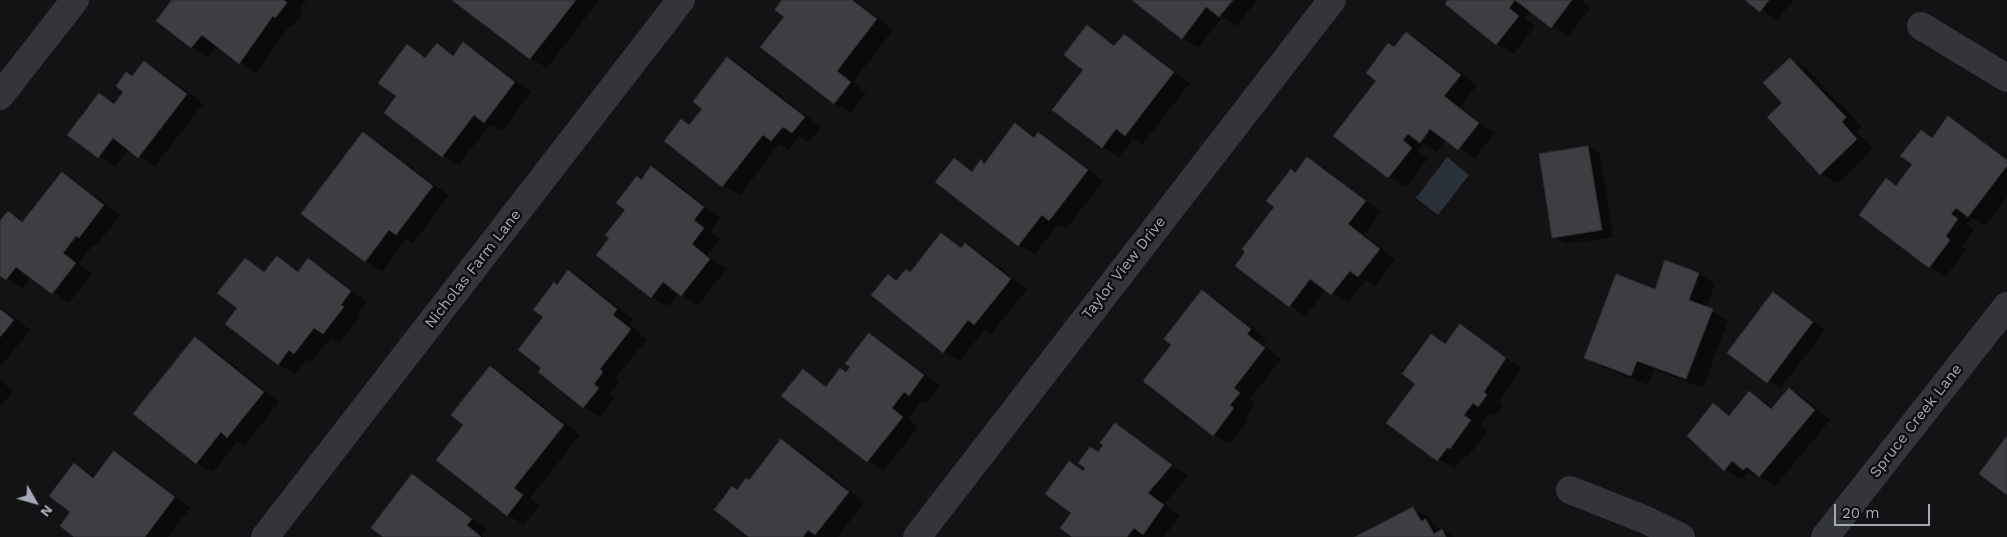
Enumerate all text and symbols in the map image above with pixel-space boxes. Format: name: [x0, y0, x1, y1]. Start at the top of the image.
street label: Nicholas Farm Lane: [421, 206, 525, 332]
street label: Taylor View Drive: [1078, 213, 1170, 323]
street label: Spruce Creek Lane: [1866, 361, 1966, 481]
north arrow: [10, 477, 60, 527]
scale bar: [1837, 494, 1933, 526]
text: N: [37, 502, 56, 520]
text: 20 m: [1842, 504, 1880, 522]

